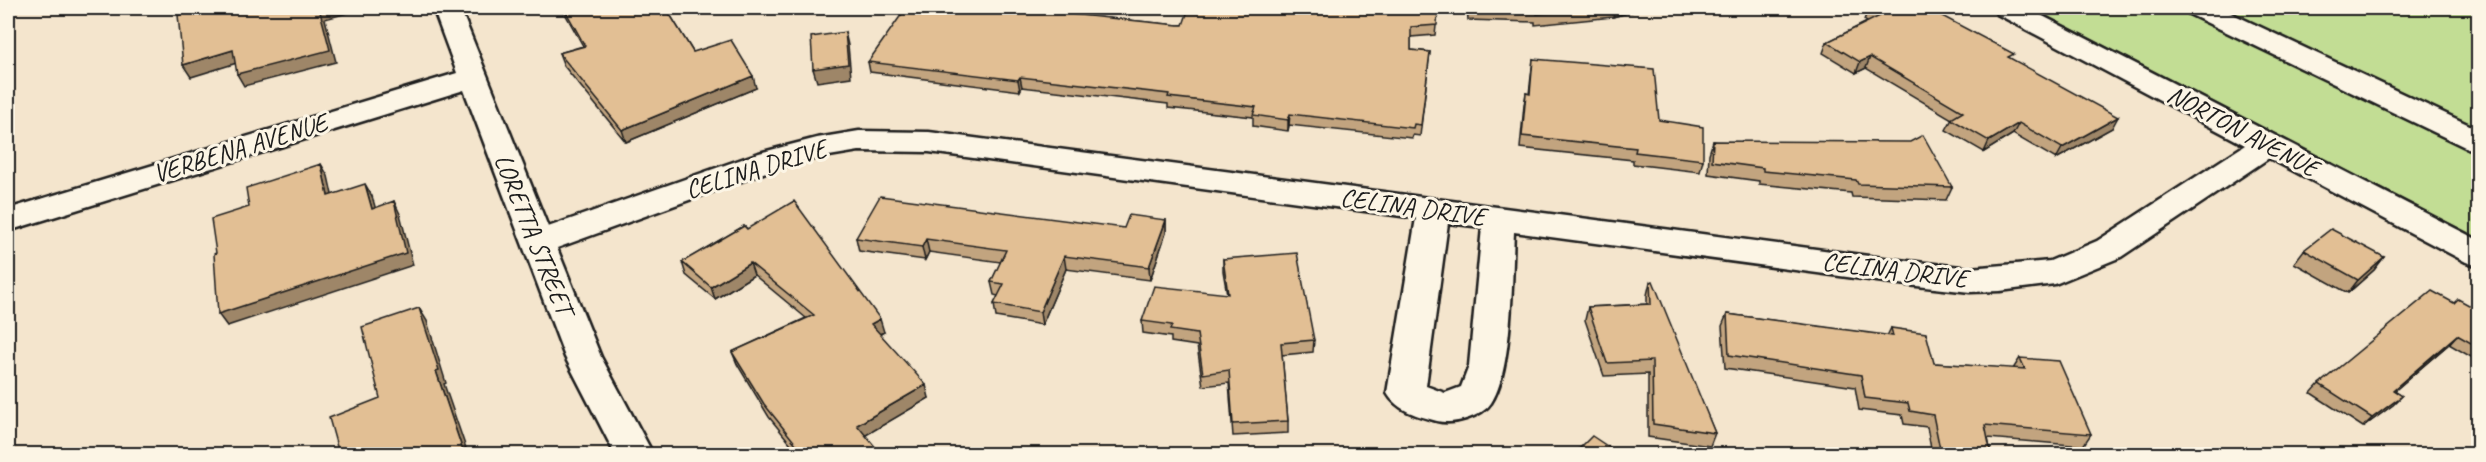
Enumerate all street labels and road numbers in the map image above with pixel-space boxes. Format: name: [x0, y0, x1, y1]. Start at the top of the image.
street label: NORTON AVENUE: [2162, 77, 2327, 186]
street label: VERBENA AVENUE: [149, 105, 334, 190]
street label: CELINA DRIVE: [681, 131, 834, 206]
street label: LORETTA STREET: [487, 149, 583, 325]
street label: CELINA DRIVE: [1338, 181, 1491, 234]
street label: CELINA DRIVE: [1821, 245, 1973, 296]

